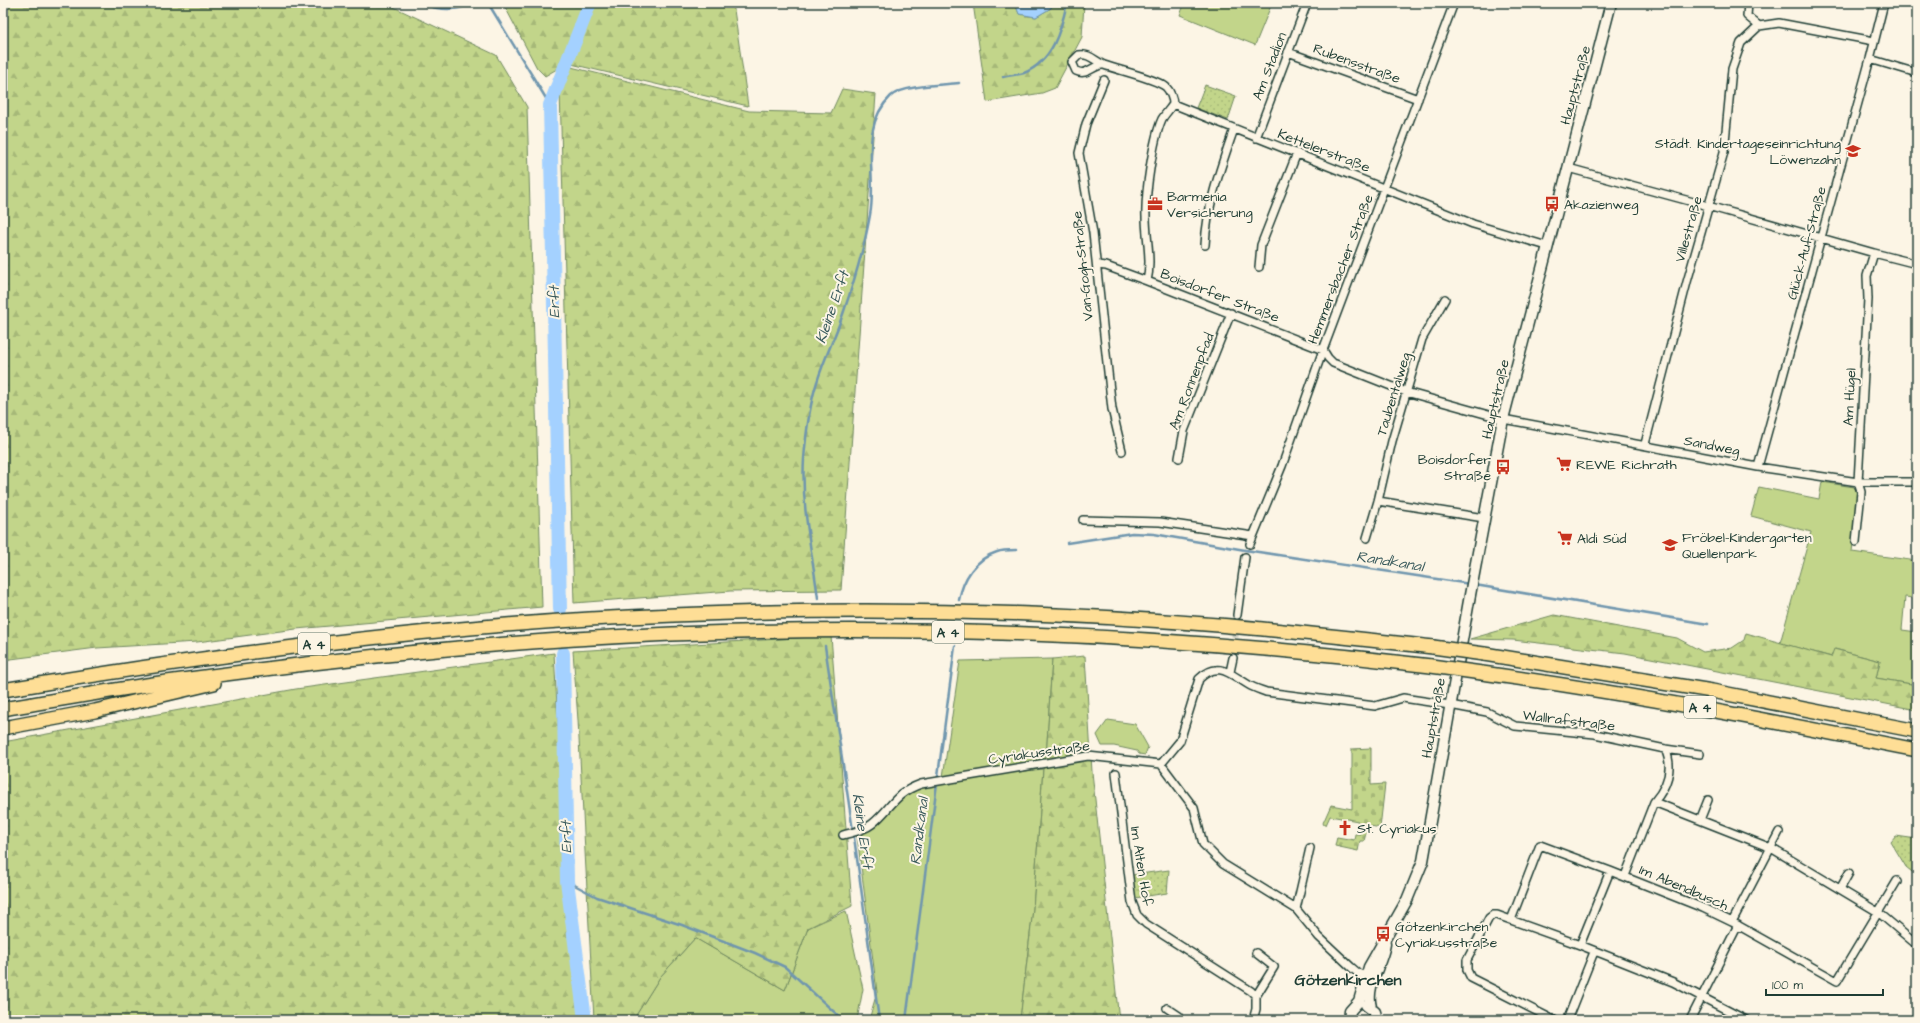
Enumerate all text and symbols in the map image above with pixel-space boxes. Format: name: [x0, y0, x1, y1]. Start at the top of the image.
street label: Am Stadion: [1248, 29, 1292, 103]
street label: Rubensstraße: [1310, 39, 1404, 89]
street label: Hauptstraße: [1556, 43, 1596, 127]
street label: Kettelerstraße: [1275, 124, 1373, 178]
place label: Städt. Kindertageseinrichtung Löwenzahn: [1655, 134, 1841, 170]
school or university icon: Städt. Kindertageseinrichtung Löwenzahn: [1844, 142, 1862, 160]
street label: Glück-Auf-Straße: [1782, 184, 1832, 302]
place label: Barmenia Versicherung: [1167, 187, 1253, 223]
street label: Hemmersbacher Straße: [1303, 191, 1379, 347]
street label: Villestraße: [1670, 193, 1708, 265]
office icon: Barmenia Versicherung: [1146, 195, 1164, 213]
bus stop icon: Akazienweg: [1543, 195, 1561, 213]
place label: Akazienweg: [1564, 195, 1638, 215]
street label: Van-Gogh-Straße: [1067, 210, 1099, 322]
street label: Boisdorfer Straße: [1157, 264, 1282, 328]
water label: Kleine Erft: [810, 266, 855, 346]
water label: Erft: [544, 284, 565, 318]
street label: Am Ronnenpfad: [1164, 330, 1220, 433]
street label: Taubentalweg: [1372, 350, 1416, 439]
street label: Hauptstraße: [1477, 357, 1515, 441]
street label: Am Hügel: [1838, 368, 1862, 427]
street label: Sandweg: [1682, 431, 1741, 461]
place label: Boisdorfer Straße: [1418, 450, 1491, 486]
supermarket icon: REWE Richrath: [1555, 455, 1573, 473]
place label: REWE Richrath: [1576, 455, 1677, 475]
bus stop icon: Boisdorfer Straße: [1494, 458, 1512, 476]
place label: Fröbel-Kindergarten Quellenpark: [1682, 528, 1812, 564]
supermarket icon: Aldi Süd: [1556, 529, 1574, 547]
place label: Aldi Süd: [1577, 529, 1626, 549]
school or university icon: Fröbel-Kindergarten Quellenpark: [1661, 536, 1679, 554]
water label: Randkanal: [1355, 546, 1427, 577]
road number: A 4: [932, 621, 964, 643]
road number: A 4: [298, 633, 330, 655]
street label: Hauptstraße: [1417, 676, 1451, 760]
road number: A 4: [1684, 696, 1716, 718]
street label: Wallrafstraße: [1522, 705, 1617, 737]
street label: Cyriakusstraße: [987, 736, 1092, 770]
water label: Kleine Erft: [847, 792, 878, 872]
water label: Randkanal: [905, 794, 934, 866]
water label: Erft: [556, 819, 577, 853]
church icon: St. Cyriakus: [1336, 819, 1354, 837]
place label: St. Cyriakus: [1357, 819, 1437, 839]
street label: Im Alten Hof: [1125, 825, 1157, 908]
street label: Im Abendbusch: [1636, 860, 1731, 916]
place label: Götzenkirchen Cyriakusstraße: [1395, 917, 1498, 953]
bus stop icon: Götzenkirchen Cyriakusstraße: [1374, 925, 1392, 943]
district label: Götzenkirchen: [1295, 969, 1401, 991]
scale bar: [1766, 971, 1883, 997]
text: 100 m: [1772, 977, 1803, 994]

